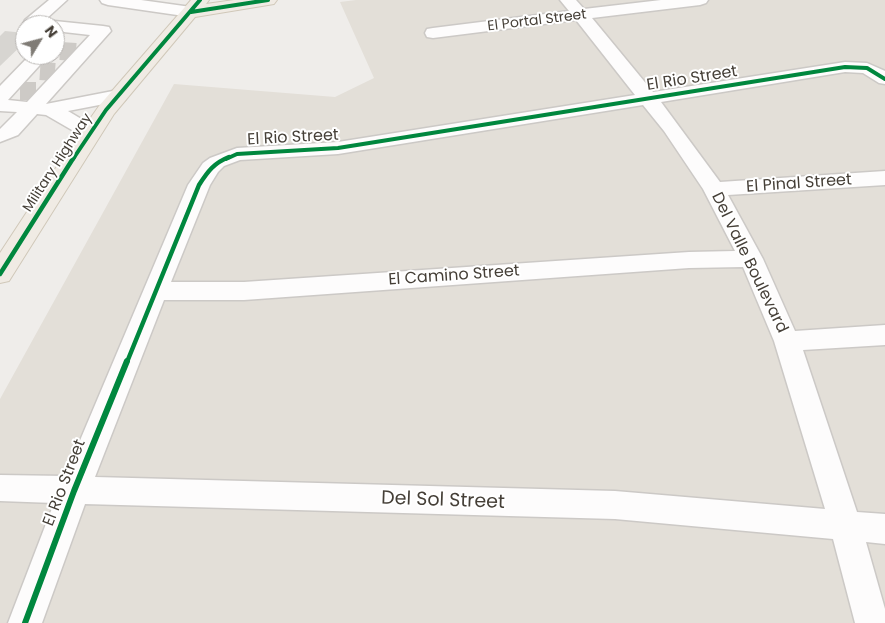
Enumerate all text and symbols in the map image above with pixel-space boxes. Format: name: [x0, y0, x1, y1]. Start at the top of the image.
street label: El Portal Street: [487, 7, 587, 35]
north arrow: [15, 15, 65, 65]
text: N: [40, 21, 62, 42]
street label: El Rio Street: [645, 62, 739, 96]
street label: Military Highway: [20, 111, 96, 215]
street label: El Rio Street: [247, 126, 339, 150]
street label: El Pinal Street: [746, 171, 852, 197]
street label: Del Valle Boulevard: [707, 190, 791, 336]
street label: El Camino Street: [388, 262, 520, 290]
street label: El Rio Street: [40, 437, 90, 529]
street label: Del Sol Street: [381, 487, 505, 515]

